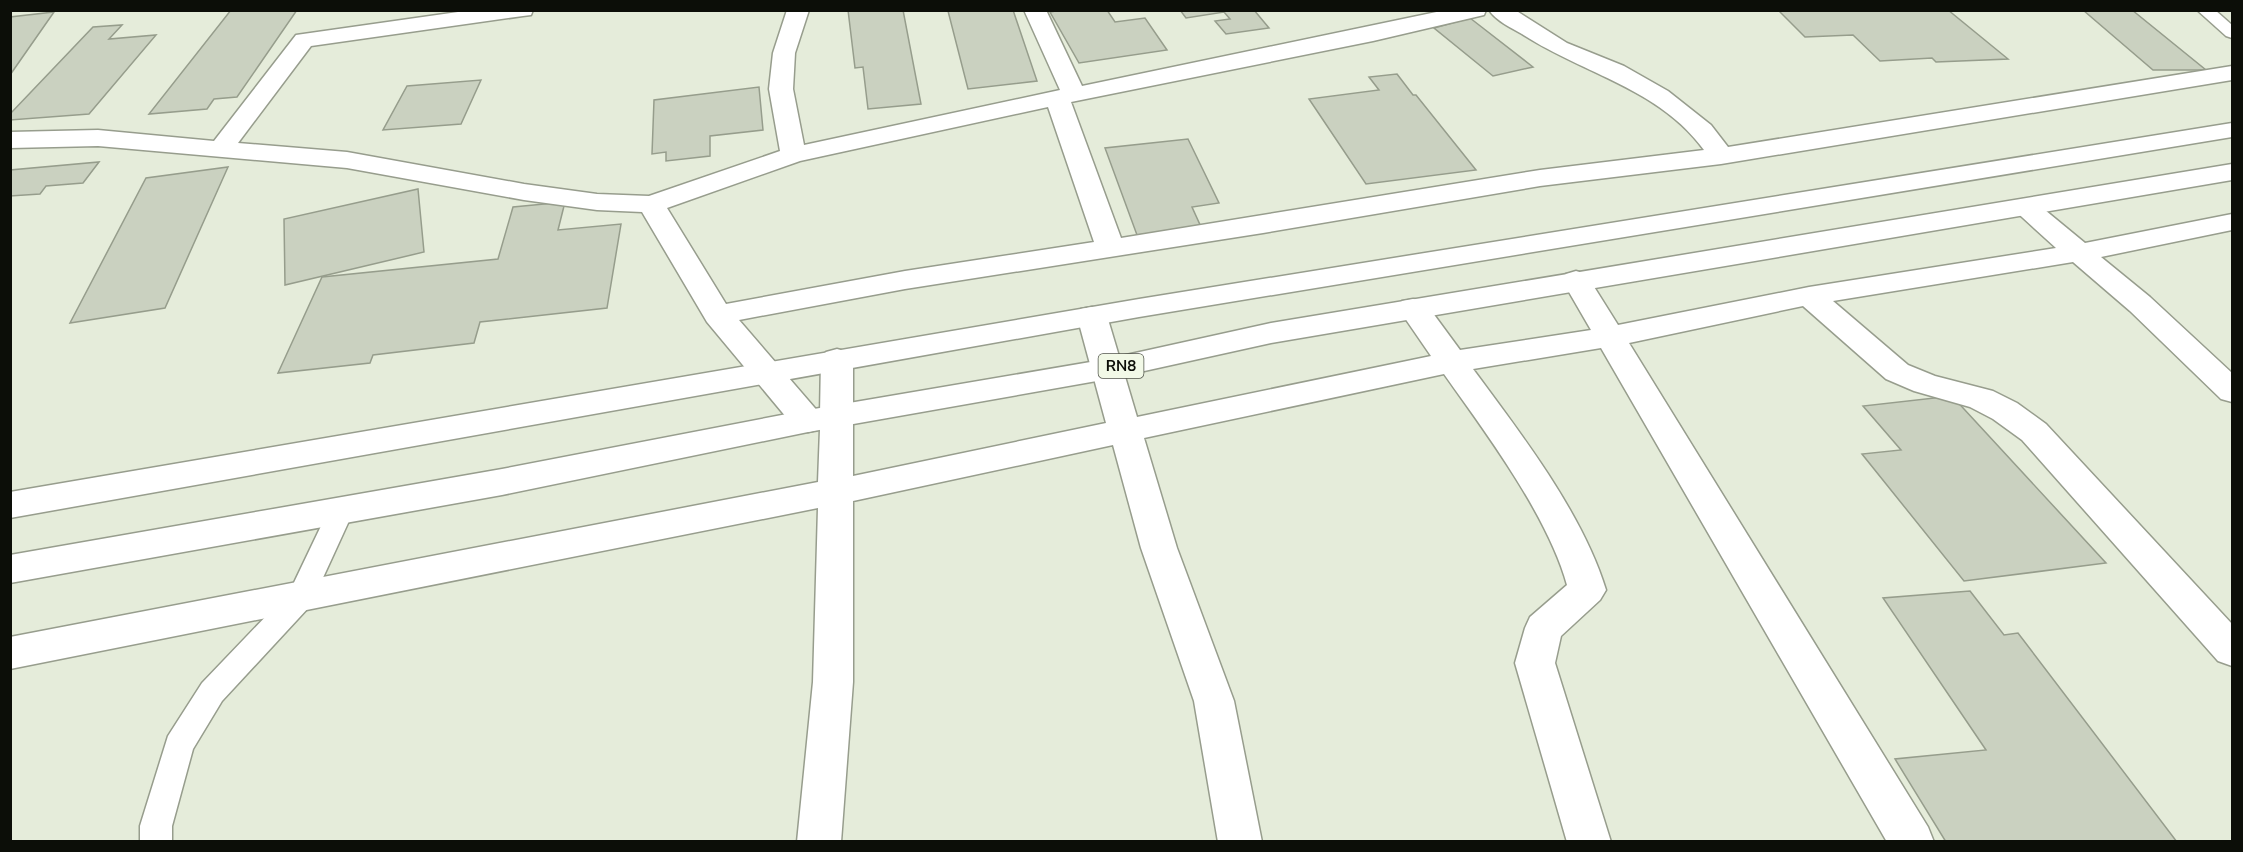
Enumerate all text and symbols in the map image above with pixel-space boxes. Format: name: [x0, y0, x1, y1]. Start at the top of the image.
road number: RN8: [1098, 354, 1144, 378]

